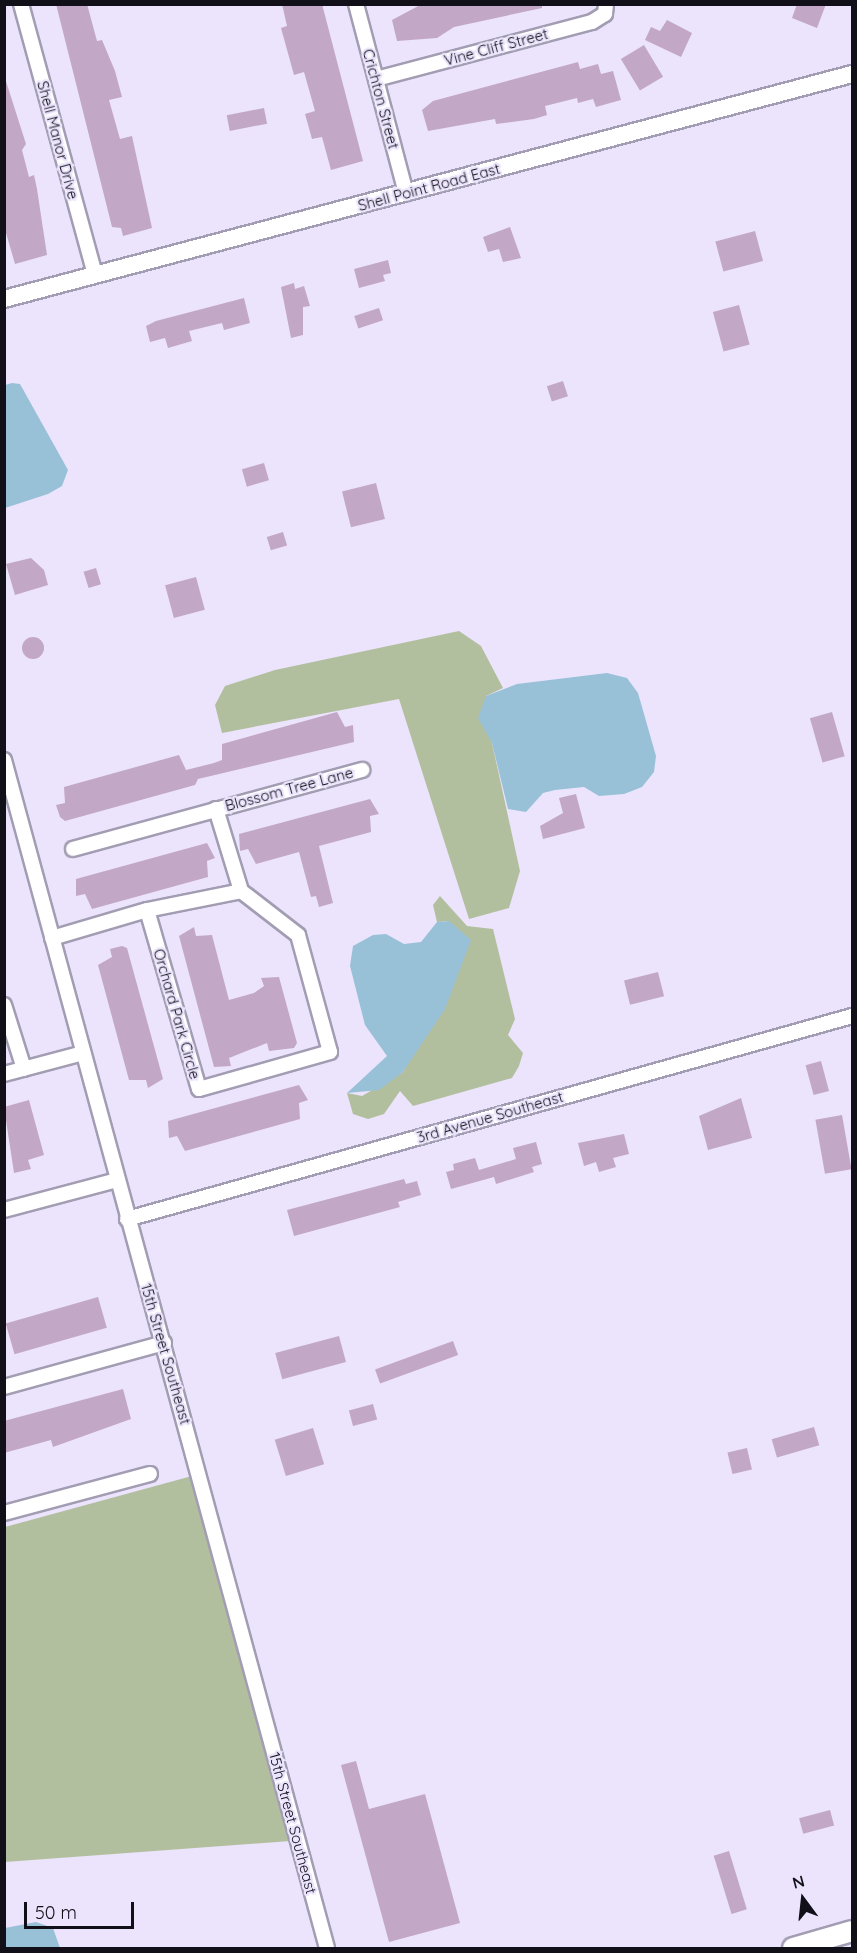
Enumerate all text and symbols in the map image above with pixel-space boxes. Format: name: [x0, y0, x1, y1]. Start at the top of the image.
street label: Vine Cliff Street: [442, 24, 550, 70]
street label: Crichton Street: [359, 47, 403, 151]
street label: Shell Manor Drive: [34, 79, 82, 201]
street label: Shell Point Road East: [356, 159, 502, 215]
street label: Blossom Tree Lane: [223, 763, 355, 815]
street label: Orchard Park Circle: [150, 947, 204, 1081]
street label: 3rd Avenue Southeast: [415, 1088, 565, 1146]
street label: 15th Street Southeast: [137, 1281, 195, 1427]
street label: 15th Street Southeast: [265, 1750, 321, 1896]
north arrow: [773, 1869, 833, 1929]
text: N: [790, 1870, 807, 1893]
scale bar: [27, 1890, 136, 1928]
text: 50 m: [35, 1901, 77, 1924]

